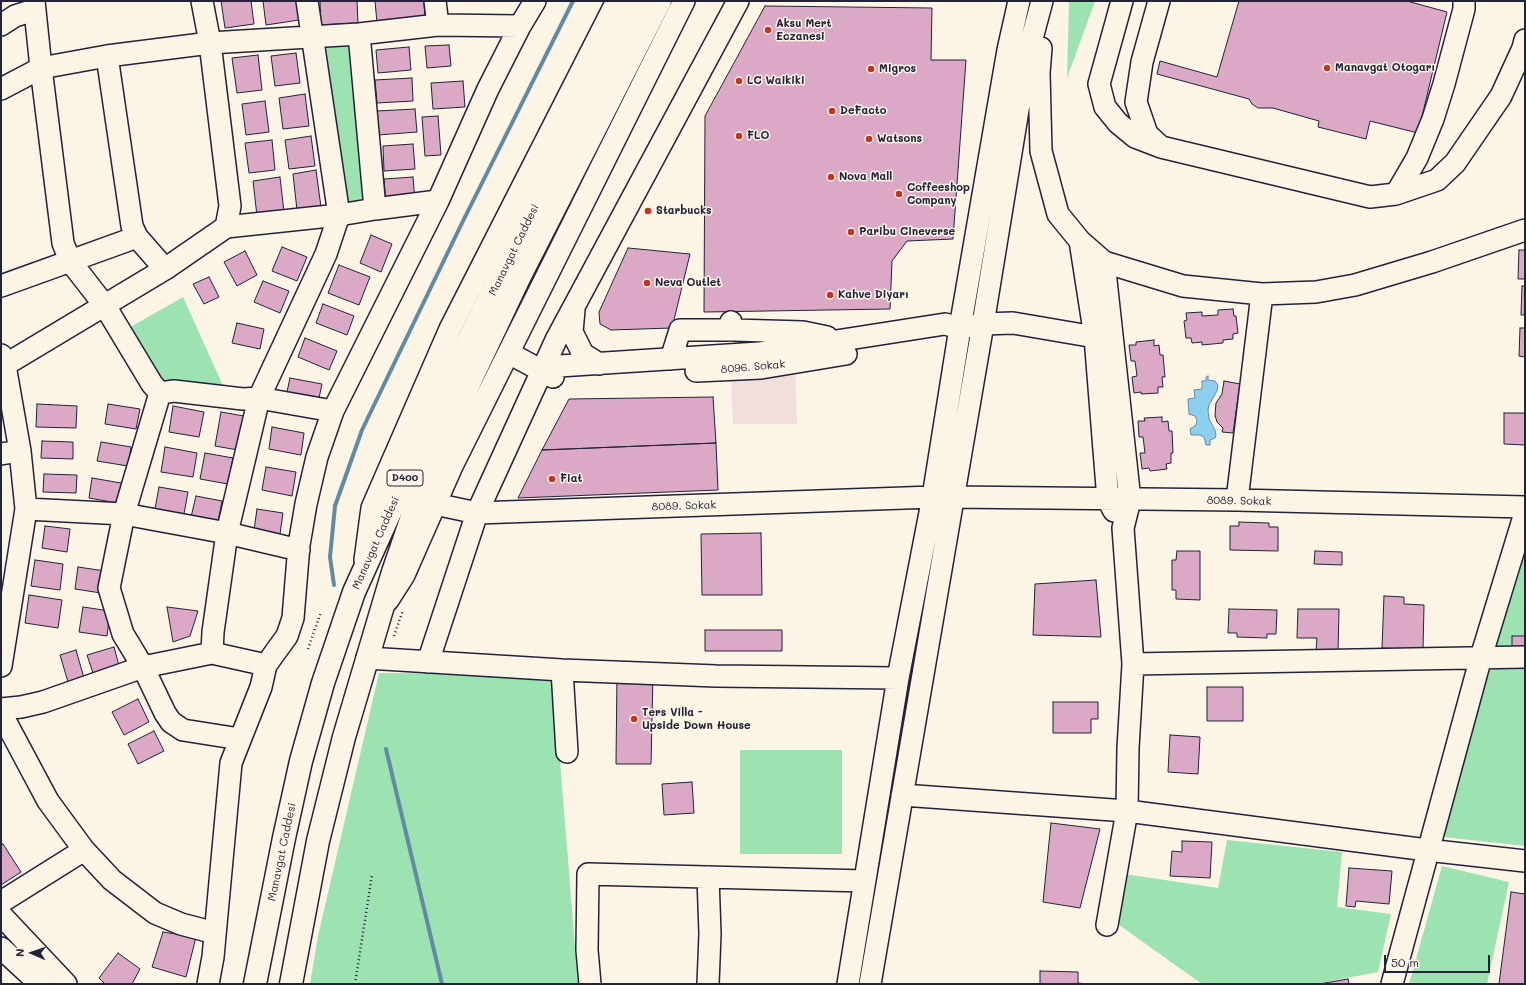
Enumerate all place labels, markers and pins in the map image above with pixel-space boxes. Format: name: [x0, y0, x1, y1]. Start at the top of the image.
place label: Aksu Mert Eczanesi: [776, 17, 831, 43]
marker: Aksu Mert Eczanesi: [763, 25, 773, 35]
place label: Manavgat Otogarı: [1335, 61, 1435, 75]
place label: Migros: [879, 62, 916, 76]
marker: Manavgat Otogarı: [1322, 63, 1332, 73]
marker: Migros: [866, 64, 876, 74]
place label: LC Waikiki: [747, 74, 805, 88]
marker: LC Waikiki: [734, 76, 744, 86]
place label: DeFacto: [840, 104, 886, 118]
marker: DeFacto: [827, 106, 837, 116]
place label: FLO: [747, 129, 769, 143]
marker: FLO: [734, 131, 744, 141]
place label: Watsons: [877, 132, 922, 146]
marker: Watsons: [864, 134, 874, 144]
place label: Nova Mall: [839, 170, 892, 184]
marker: Nova Mall: [826, 172, 836, 182]
place label: Coffeeshop Company: [907, 181, 970, 207]
marker: Coffeeshop Company: [894, 189, 904, 199]
place label: Starbucks: [656, 204, 712, 218]
marker: Starbucks: [643, 206, 653, 216]
place label: Paribu Cineverse: [859, 225, 955, 239]
marker: Paribu Cineverse: [846, 227, 856, 237]
place label: Neva Outlet: [655, 276, 721, 290]
marker: Neva Outlet: [642, 278, 652, 288]
place label: Kahve Diyarı: [838, 288, 909, 302]
marker: Kahve Diyarı: [825, 290, 835, 300]
place label: Fiat: [560, 472, 582, 486]
marker: Fiat: [547, 474, 557, 484]
place label: Ters Villa - Upside Down House: [642, 706, 751, 732]
marker: Ters Villa - Upside Down House: [629, 714, 639, 724]

